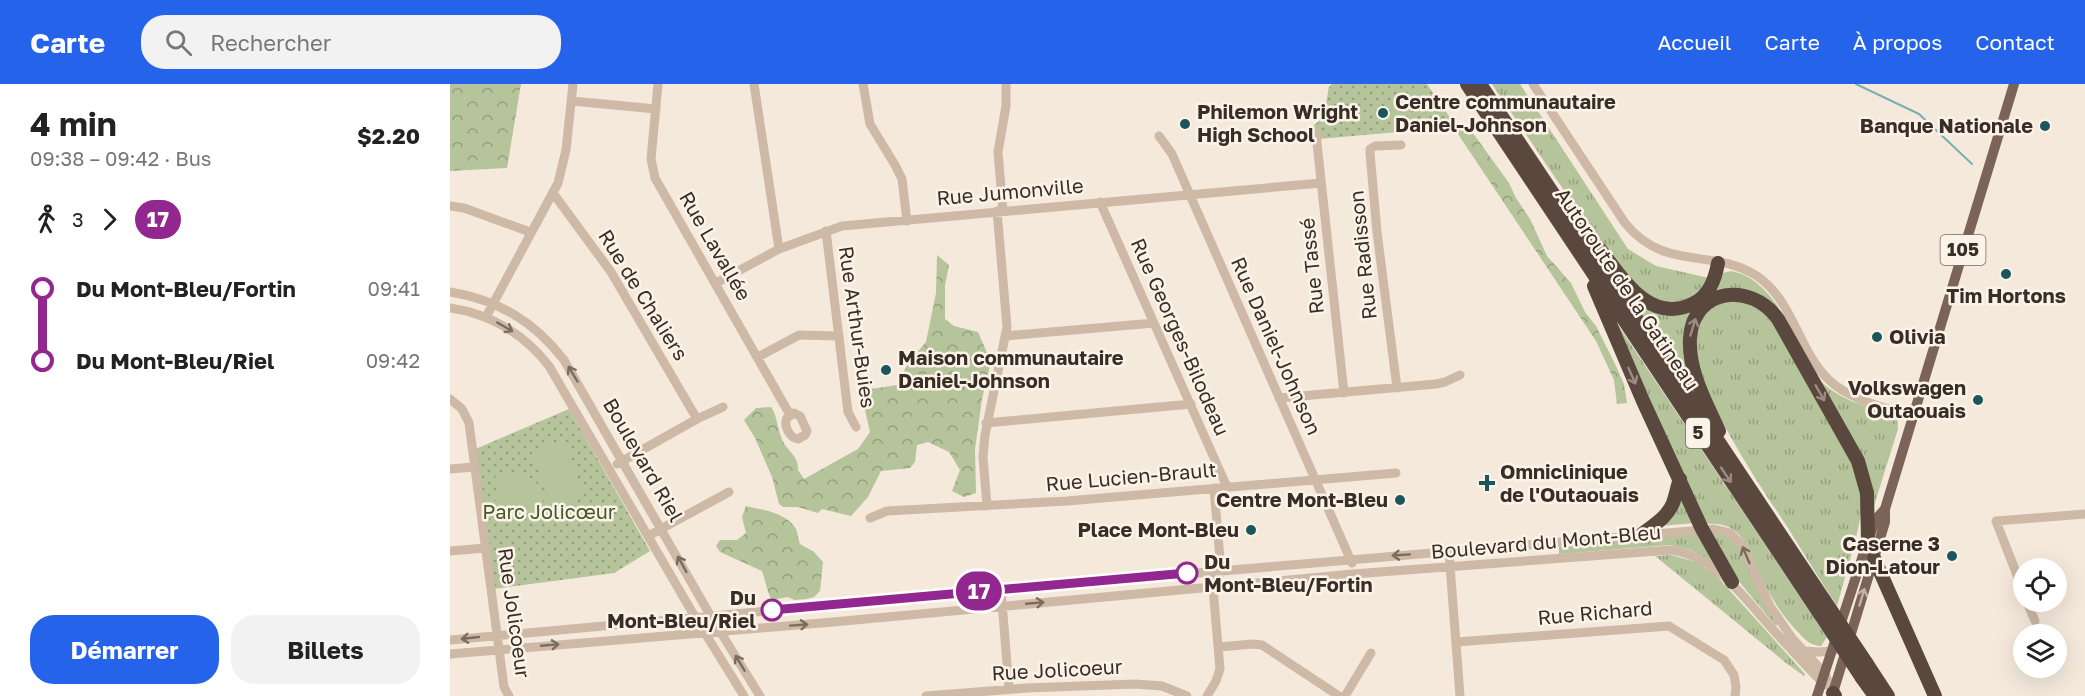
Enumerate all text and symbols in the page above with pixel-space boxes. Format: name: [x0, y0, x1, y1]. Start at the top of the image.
search box: [141, 15, 561, 69]
text: Carte: [30, 26, 105, 59]
icon: search: [162, 26, 195, 59]
text: Rechercher: [210, 29, 331, 56]
text: Accueil: [1658, 29, 1731, 55]
text: Carte: [1764, 29, 1820, 55]
text: À propos: [1853, 29, 1942, 55]
text: Contact: [1975, 29, 2055, 55]
place label: Centre communautaire Daniel-Johnson: [1395, 89, 1616, 136]
place label: Philemon Wright High School: [1197, 99, 1358, 146]
text: 4 min: [30, 104, 117, 143]
marker: Centre communautaire Daniel-Johnson: [1376, 106, 1390, 120]
place label: Banque Nationale: [1860, 113, 2033, 137]
marker: Philemon Wright High School: [1178, 117, 1192, 131]
marker: Banque Nationale: [2038, 119, 2052, 133]
text: $2.20: [357, 122, 420, 149]
text: 09:38 – 09:42 · Bus: [30, 146, 211, 170]
street label: Rue Jumonville: [935, 173, 1084, 209]
street label: Autoroute de la Gatineau: [1551, 183, 1705, 394]
street label: Rue Lavallée: [675, 187, 757, 304]
street label: Rue Radisson: [1343, 189, 1381, 321]
icon: walk: [30, 203, 63, 236]
icon: forward: [93, 203, 126, 236]
text: 17: [147, 206, 169, 232]
text: 3: [72, 207, 84, 231]
street label: Rue Tassé: [1294, 217, 1328, 315]
street label: Rue de Chaliers: [594, 225, 694, 364]
street label: Rue Georges-Bilodeau: [1127, 234, 1235, 439]
road number: 105: [1940, 235, 1986, 265]
street label: Rue Arthur-Buies: [835, 244, 881, 409]
street label: Rue Daniel-Johnson: [1227, 253, 1327, 438]
marker: Tim Hortons: [1999, 267, 2013, 281]
text: Du Mont-Bleu/Fortin: [76, 275, 296, 302]
text: 09:41: [368, 276, 420, 300]
place label: Tim Hortons: [1946, 283, 2066, 307]
one-way arrow: [1688, 318, 1699, 337]
one-way arrow: [496, 322, 513, 334]
place label: Olivia: [1889, 324, 1946, 348]
marker: Olivia: [1870, 330, 1884, 344]
place label: Maison communautaire Daniel-Johnson: [898, 345, 1124, 392]
text: Du Mont-Bleu/Riel: [76, 347, 274, 374]
text: 09:42: [366, 348, 420, 372]
marker: Maison communautaire Daniel-Johnson: [879, 363, 893, 377]
one-way arrow: [566, 366, 578, 383]
one-way arrow: [1627, 366, 1638, 385]
place label: Volkswagen Outaouais: [1848, 375, 1966, 422]
one-way arrow: [1815, 384, 1827, 401]
street label: Boulevard Riel: [599, 393, 689, 526]
marker: Volkswagen Outaouais: [1971, 393, 1985, 407]
road number: 5: [1686, 418, 1710, 448]
street label: Rue Lucien-Brault: [1045, 457, 1217, 495]
place label: Omniclinique de l'Outaouais: [1500, 459, 1639, 506]
one-way arrow: [1721, 466, 1733, 483]
marker: Omniclinique de l'Outaouais: [1478, 474, 1496, 492]
place label: Centre Mont-Bleu: [1216, 487, 1388, 511]
marker: Centre Mont-Bleu: [1393, 493, 1407, 507]
park label: Parc Jolicœur: [482, 499, 616, 523]
place label: Place Mont-Bleu: [1077, 517, 1239, 541]
street label: Boulevard du Mont-Bleu: [1430, 519, 1662, 563]
marker: Place Mont-Bleu: [1244, 523, 1258, 537]
place label: Caserne 3 Dion-Latour: [1826, 531, 1940, 578]
street label: Rue Jolicoeur: [494, 546, 536, 680]
one-way arrow: [1740, 547, 1751, 565]
place label: Du Mont-Bleu/Fortin: [1204, 549, 1373, 596]
marker: Caserne 3 Dion-Latour: [1945, 549, 1959, 563]
one-way arrow: [1391, 550, 1411, 561]
one-way arrow: [676, 556, 688, 573]
map controls: [2013, 558, 2067, 678]
button: locate: [2013, 558, 2067, 612]
marker: Du Mont-Bleu/Fortin: [1176, 562, 1198, 584]
line badge: 17: [952, 572, 1006, 610]
text: 17: [968, 578, 990, 604]
place label: Du Mont-Bleu/Riel: [607, 585, 756, 632]
one-way arrow: [1857, 588, 1868, 607]
street label: Rue Richard: [1536, 595, 1653, 629]
one-way arrow: [1025, 597, 1045, 608]
marker: Du Mont-Bleu/Riel: [761, 599, 783, 621]
button: Démarrer: [30, 615, 219, 684]
button: Billets: [231, 615, 420, 684]
one-way arrow: [789, 619, 809, 630]
button: layers: [2013, 624, 2067, 678]
one-way arrow: [460, 633, 480, 644]
one-way arrow: [540, 639, 560, 650]
street label: Rue Jolicoeur: [991, 654, 1123, 684]
one-way arrow: [733, 655, 745, 672]

